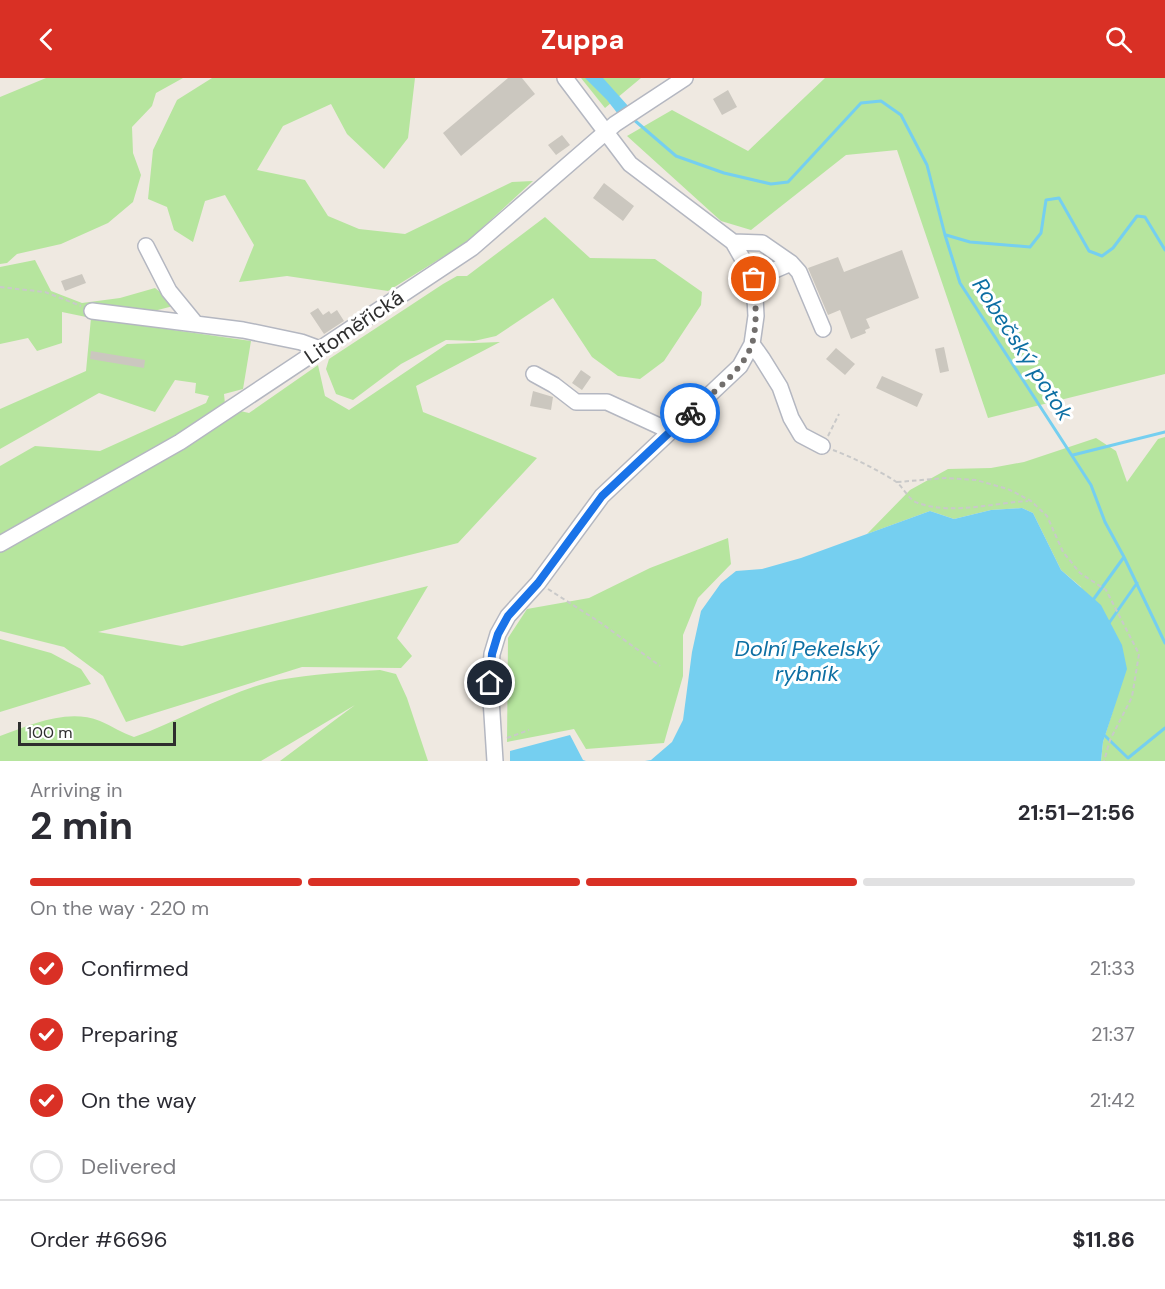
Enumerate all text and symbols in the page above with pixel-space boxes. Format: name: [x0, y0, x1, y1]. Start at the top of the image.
text: Zuppa: [541, 22, 624, 57]
icon: back: [30, 23, 63, 56]
icon: search: [1102, 23, 1135, 56]
pin: [728, 253, 779, 304]
icon: bag: [737, 262, 770, 295]
water label: Robečský potok: [966, 272, 1080, 427]
street label: Litoměřická: [299, 284, 409, 370]
courier: [660, 383, 720, 443]
icon: bike: [674, 397, 707, 430]
water label: Dolní Pekelský rybník: [735, 634, 880, 688]
pin: [464, 657, 515, 708]
icon: home: [473, 666, 506, 699]
scale bar: [18, 719, 176, 746]
text: 100 m: [27, 722, 72, 743]
text: Arriving in: [30, 777, 122, 803]
text: 21:51–21:56: [1018, 798, 1135, 827]
text: 2 min: [30, 800, 133, 851]
text: On the way · 220 m: [30, 895, 209, 921]
icon: check: [30, 952, 63, 985]
text: Confirmed: [81, 954, 189, 983]
text: 21:33: [1090, 955, 1135, 981]
icon: check: [30, 1018, 63, 1051]
text: Preparing: [81, 1020, 178, 1049]
text: 21:37: [1091, 1021, 1135, 1047]
icon: check: [30, 1084, 63, 1117]
text: On the way: [81, 1086, 196, 1115]
text: 21:42: [1090, 1087, 1135, 1113]
text: Delivered: [81, 1152, 176, 1181]
text: Order #6696: [30, 1225, 168, 1254]
text: $11.86: [1072, 1225, 1135, 1254]

